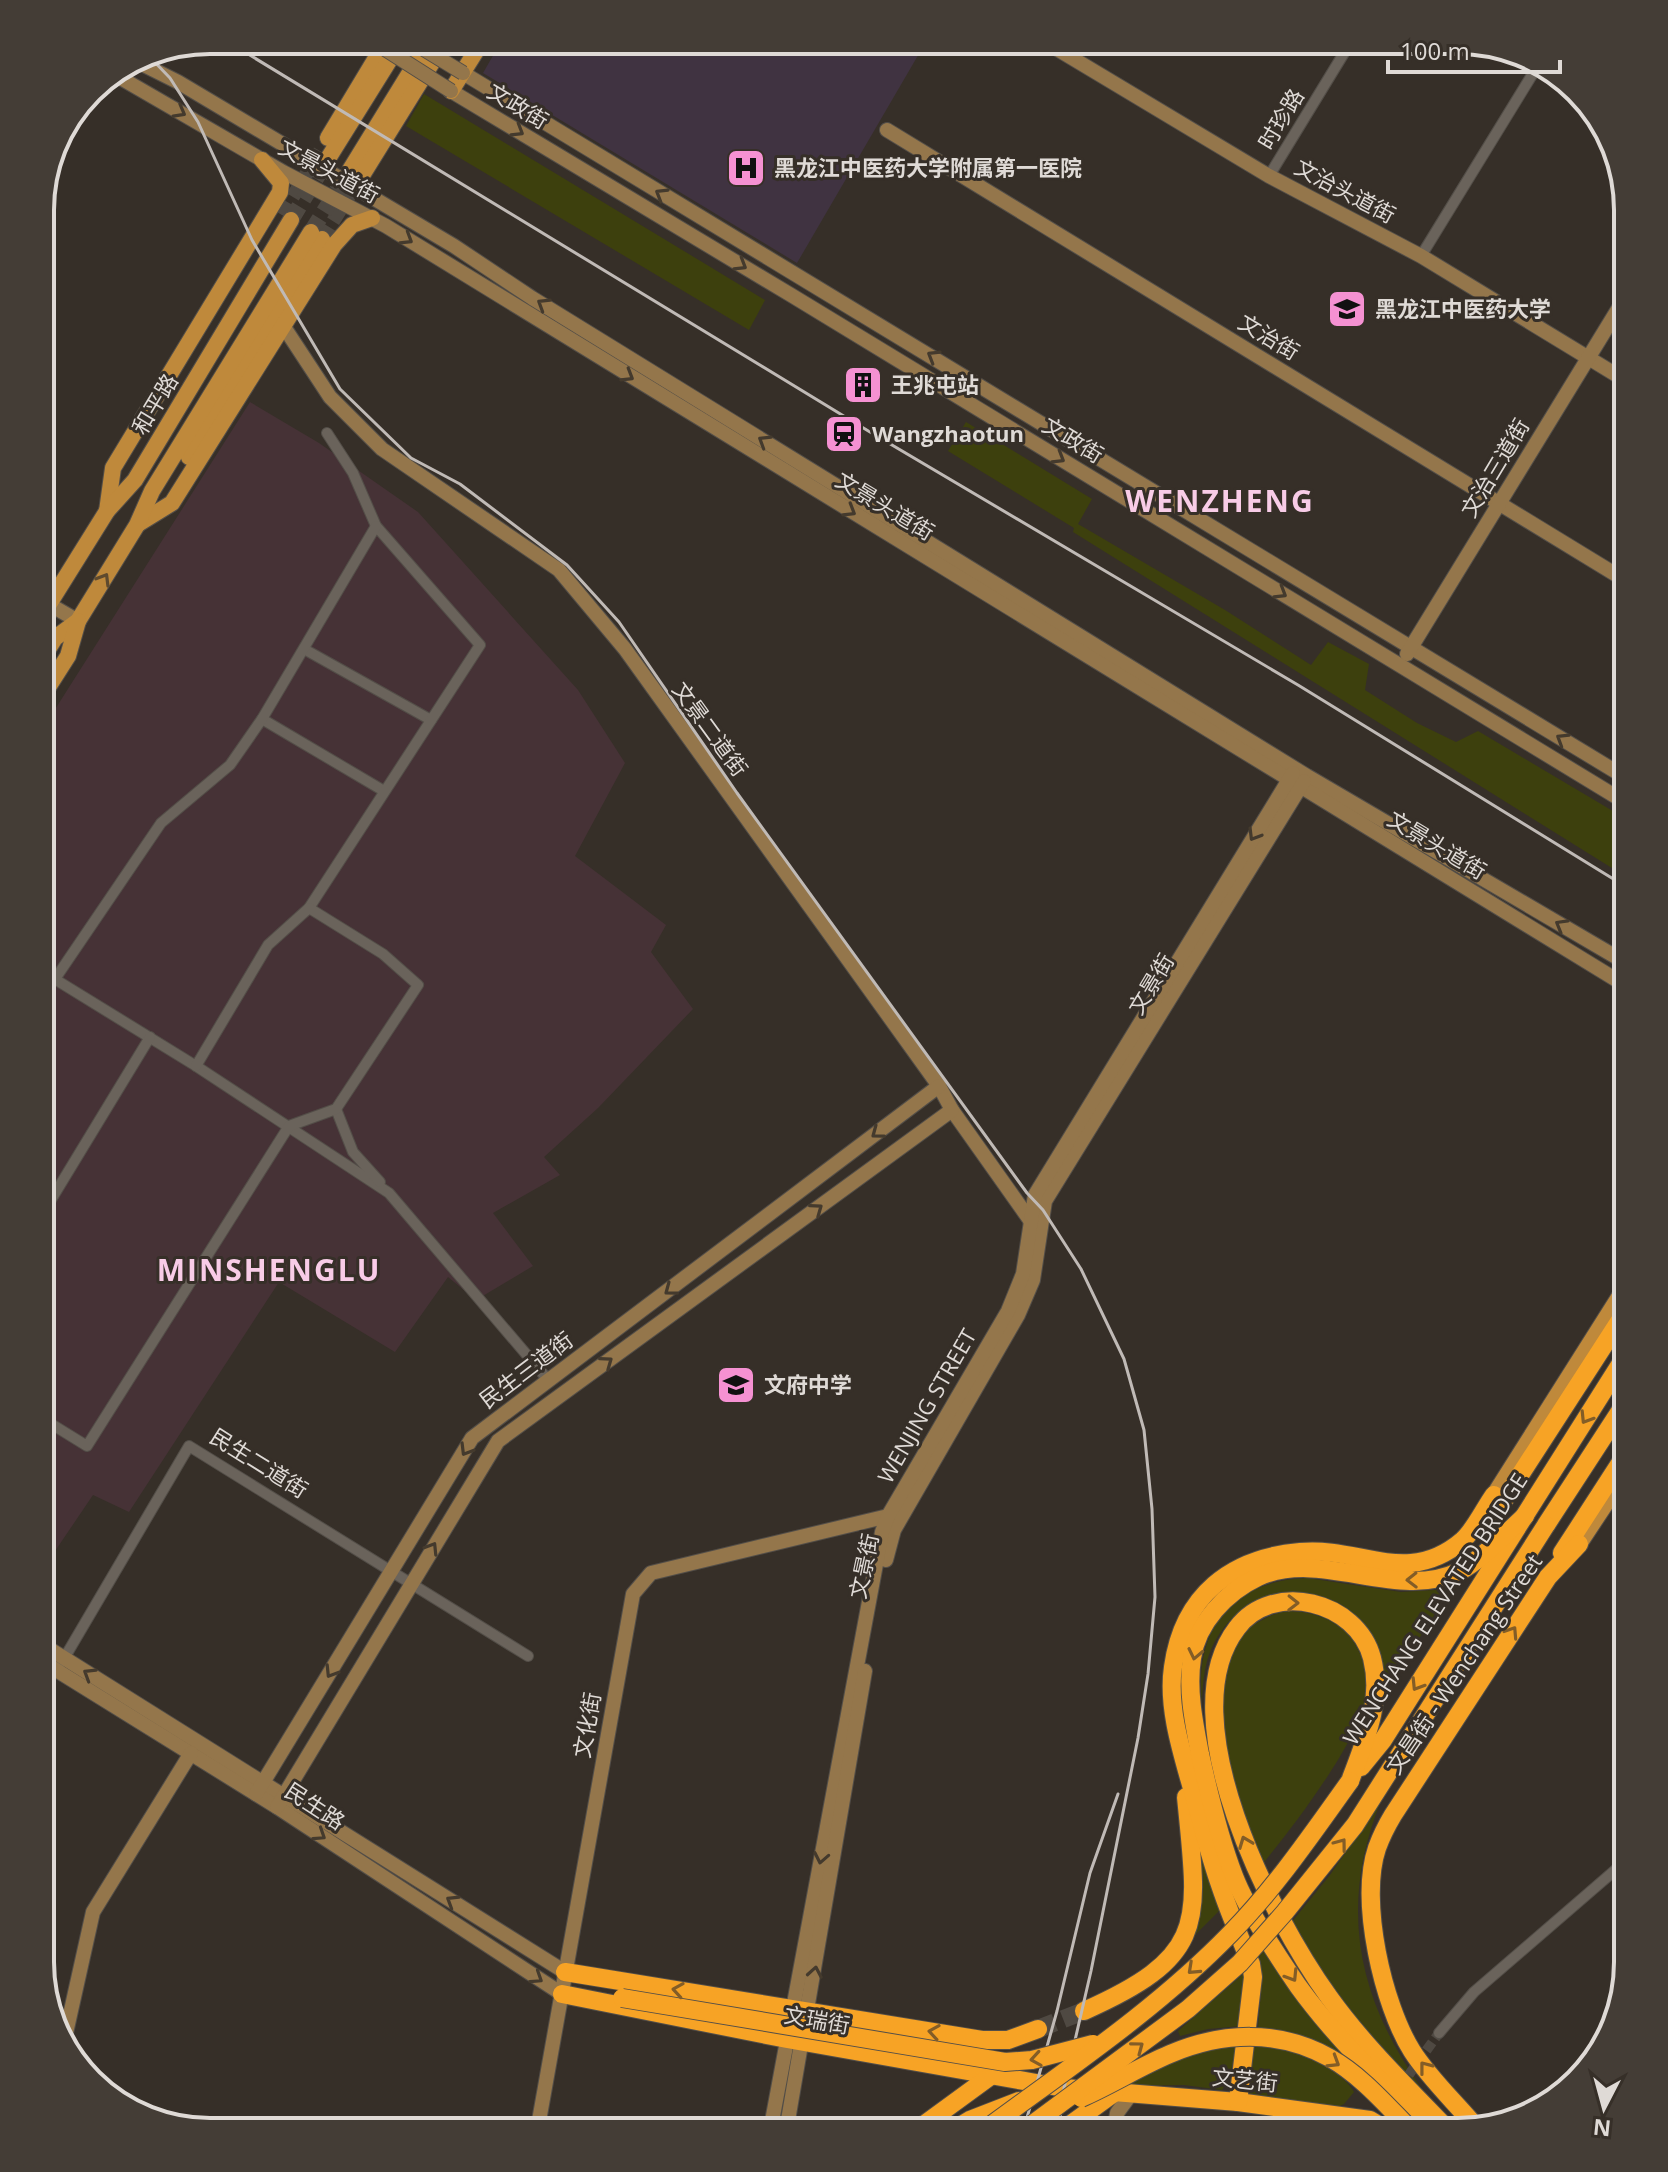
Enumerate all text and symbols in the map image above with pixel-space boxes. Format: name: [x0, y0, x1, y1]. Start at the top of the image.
scale bar: [1388, 24, 1560, 74]
text: 100 m: [1400, 34, 1470, 67]
street label: 文政街: [482, 75, 555, 135]
street label: 时珍路: [1250, 82, 1310, 155]
one-way arrow: [171, 102, 186, 118]
one-way arrow: [509, 122, 524, 137]
street label: 文景头道街: [274, 131, 385, 209]
hospital icon: 黑龙江中医药大学附属第一医院: [725, 147, 767, 189]
street label: 文治头道街: [1290, 151, 1401, 229]
place label: 黑龙江中医药大学附属第一医院: [774, 152, 1082, 182]
one-way arrow: [656, 188, 670, 204]
one-way arrow: [398, 230, 412, 245]
one-way arrow: [732, 255, 747, 270]
school or university icon: 黑龙江中医药大学: [1326, 288, 1368, 330]
place label: 黑龙江中医药大学: [1375, 293, 1551, 323]
one-way arrow: [537, 298, 552, 314]
street label: 文治街: [1233, 306, 1306, 366]
one-way arrow: [927, 350, 942, 366]
building icon: 王兆屯站: [842, 364, 884, 406]
one-way arrow: [619, 366, 634, 382]
street label: 和平路: [124, 367, 184, 440]
place label: 王兆屯站: [891, 369, 979, 399]
street label: 文政街: [1037, 409, 1110, 469]
station icon: Wangzhaotun: [823, 413, 865, 455]
street label: 文治三道街: [1453, 413, 1535, 522]
place label: Wangzhaotun: [872, 418, 1024, 448]
one-way arrow: [758, 435, 773, 450]
one-way arrow: [1050, 448, 1065, 464]
street label: 文景头道街: [831, 464, 940, 546]
district label: WENZHENG: [1125, 480, 1315, 521]
one-way arrow: [841, 501, 856, 516]
one-way arrow: [94, 573, 109, 588]
one-way arrow: [1272, 584, 1287, 599]
street label: 文景二道街: [666, 675, 755, 782]
one-way arrow: [1556, 733, 1570, 748]
street label: 文景头道街: [1383, 803, 1492, 885]
one-way arrow: [1249, 826, 1264, 841]
one-way arrow: [1555, 919, 1570, 935]
street label: 文景街: [1120, 947, 1180, 1020]
one-way arrow: [871, 1123, 886, 1138]
one-way arrow: [808, 1204, 822, 1218]
district label: MINSHENGLU: [157, 1249, 381, 1290]
one-way arrow: [664, 1280, 678, 1294]
street label: WENJING STREET: [870, 1323, 983, 1488]
street label: 民生三道街: [472, 1324, 578, 1414]
one-way arrow: [598, 1357, 612, 1372]
school or university icon: 文府中学: [715, 1364, 757, 1406]
place label: 文府中学: [764, 1369, 852, 1399]
one-way arrow: [1581, 1410, 1596, 1424]
street label: 民生二道街: [205, 1420, 314, 1504]
one-way arrow: [460, 1441, 475, 1455]
street label: WENCHANG ELEVATED BRIDGE: [1335, 1467, 1533, 1750]
street label: 文景街: [841, 1530, 885, 1601]
one-way arrow: [423, 1542, 438, 1557]
street label: 文昌街 - Wenchang Street: [1378, 1547, 1548, 1779]
one-way arrow: [1405, 1571, 1418, 1589]
one-way arrow: [1287, 1594, 1300, 1612]
one-way arrow: [1502, 1626, 1517, 1641]
one-way arrow: [1187, 1646, 1204, 1660]
one-way arrow: [325, 1663, 340, 1678]
one-way arrow: [83, 1669, 98, 1684]
one-way arrow: [1412, 1676, 1427, 1691]
street label: 文化街: [566, 1690, 607, 1760]
street label: 民生路: [280, 1775, 351, 1836]
one-way arrow: [311, 1825, 325, 1840]
one-way arrow: [1238, 1836, 1255, 1850]
one-way arrow: [1331, 1838, 1345, 1853]
one-way arrow: [813, 1852, 830, 1865]
one-way arrow: [446, 1895, 461, 1910]
one-way arrow: [1188, 1960, 1202, 1974]
one-way arrow: [805, 1966, 822, 1979]
one-way arrow: [1283, 1967, 1298, 1982]
one-way arrow: [528, 1968, 543, 1983]
one-way arrow: [671, 1982, 685, 1999]
street label: 文瑞街: [782, 1999, 852, 2040]
one-way arrow: [928, 2024, 941, 2041]
one-way arrow: [1129, 2042, 1143, 2056]
one-way arrow: [1029, 2049, 1043, 2066]
one-way arrow: [1325, 2052, 1340, 2067]
street label: 文艺街: [1211, 2061, 1279, 2097]
one-way arrow: [1420, 2062, 1435, 2076]
north arrow: [1564, 2068, 1644, 2148]
text: N: [1591, 2113, 1612, 2145]

